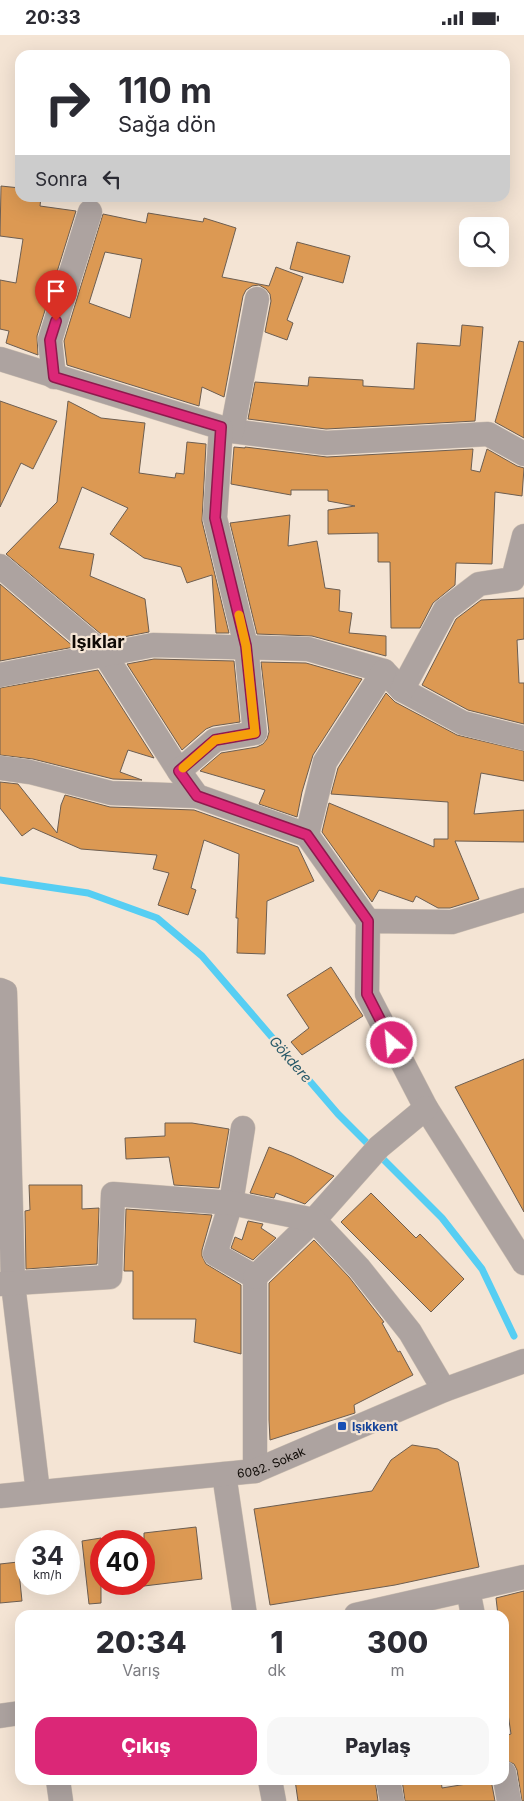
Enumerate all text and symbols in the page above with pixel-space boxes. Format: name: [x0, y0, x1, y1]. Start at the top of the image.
text: 20:33: [25, 6, 81, 29]
text: 110 m: [118, 69, 212, 111]
icon: right: [35, 70, 100, 135]
text: Sağa dön: [118, 111, 216, 137]
icon: left: [98, 165, 126, 193]
text: Sonra: [35, 168, 88, 191]
map controls: [459, 217, 509, 267]
button: search: [459, 217, 509, 267]
pin: [35, 270, 77, 321]
icon: arrive: [42, 277, 70, 305]
district label: Işıklar: [71, 631, 125, 652]
position arrow: [365, 1016, 417, 1068]
water label: Gökdere: [266, 1032, 316, 1086]
place label: Işıkkent: [352, 1419, 399, 1434]
marker: Işıkkent: [336, 1420, 348, 1432]
street label: 6082. Sokak: [236, 1443, 308, 1480]
speed limit sign: 40: [90, 1530, 155, 1595]
text: 34: [31, 1541, 64, 1571]
text: km/h: [33, 1567, 62, 1582]
text: 20:34: [96, 1624, 187, 1660]
text: 1: [270, 1624, 283, 1660]
text: 300: [367, 1624, 428, 1660]
text: Varış: [122, 1660, 160, 1680]
text: dk: [268, 1660, 286, 1680]
text: m: [391, 1660, 405, 1680]
button: Çıkış: [35, 1717, 257, 1775]
button: Paylaş: [267, 1717, 489, 1775]

